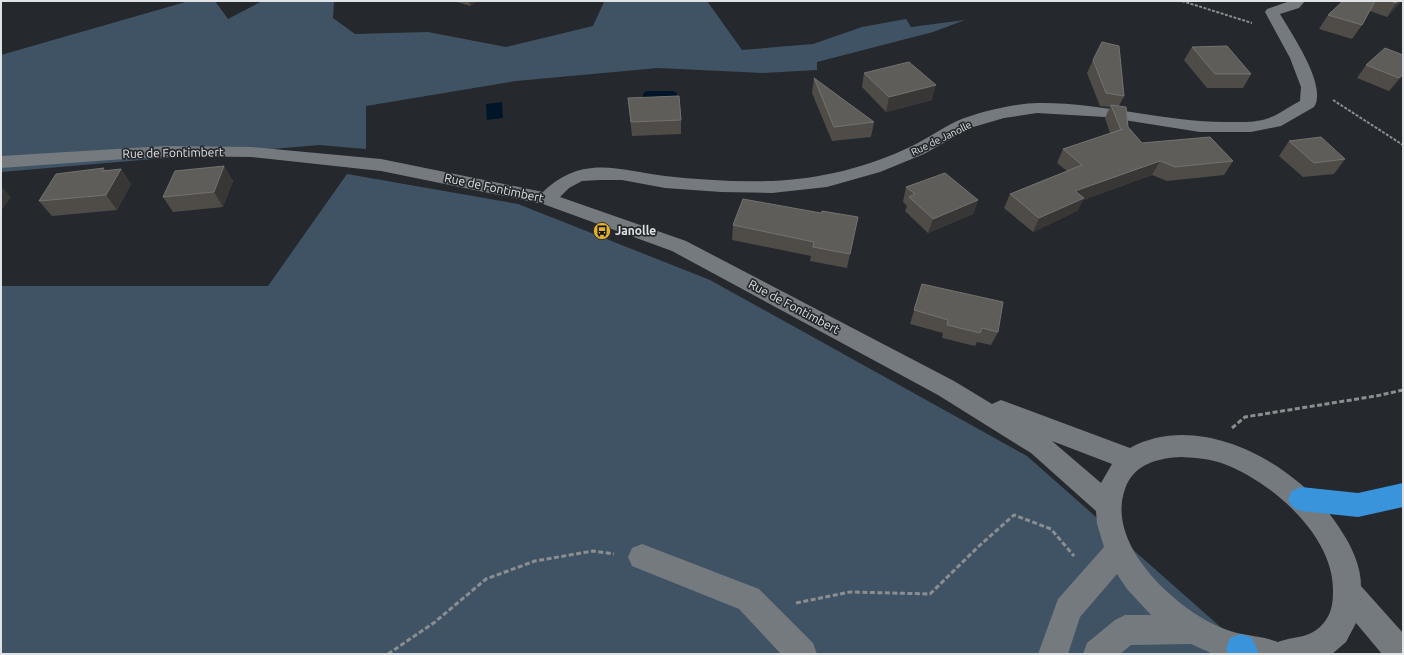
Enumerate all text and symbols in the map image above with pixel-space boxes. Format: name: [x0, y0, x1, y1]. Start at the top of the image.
street label: Rue de Janolle: [909, 119, 973, 158]
street label: Rue de Fontimbert: [122, 145, 224, 160]
street label: Rue de Fontimbert: [443, 171, 545, 204]
bus stop icon: Janolle: [592, 221, 612, 241]
place label: Janolle: [615, 224, 656, 237]
street label: Rue de Fontimbert: [747, 277, 842, 336]

